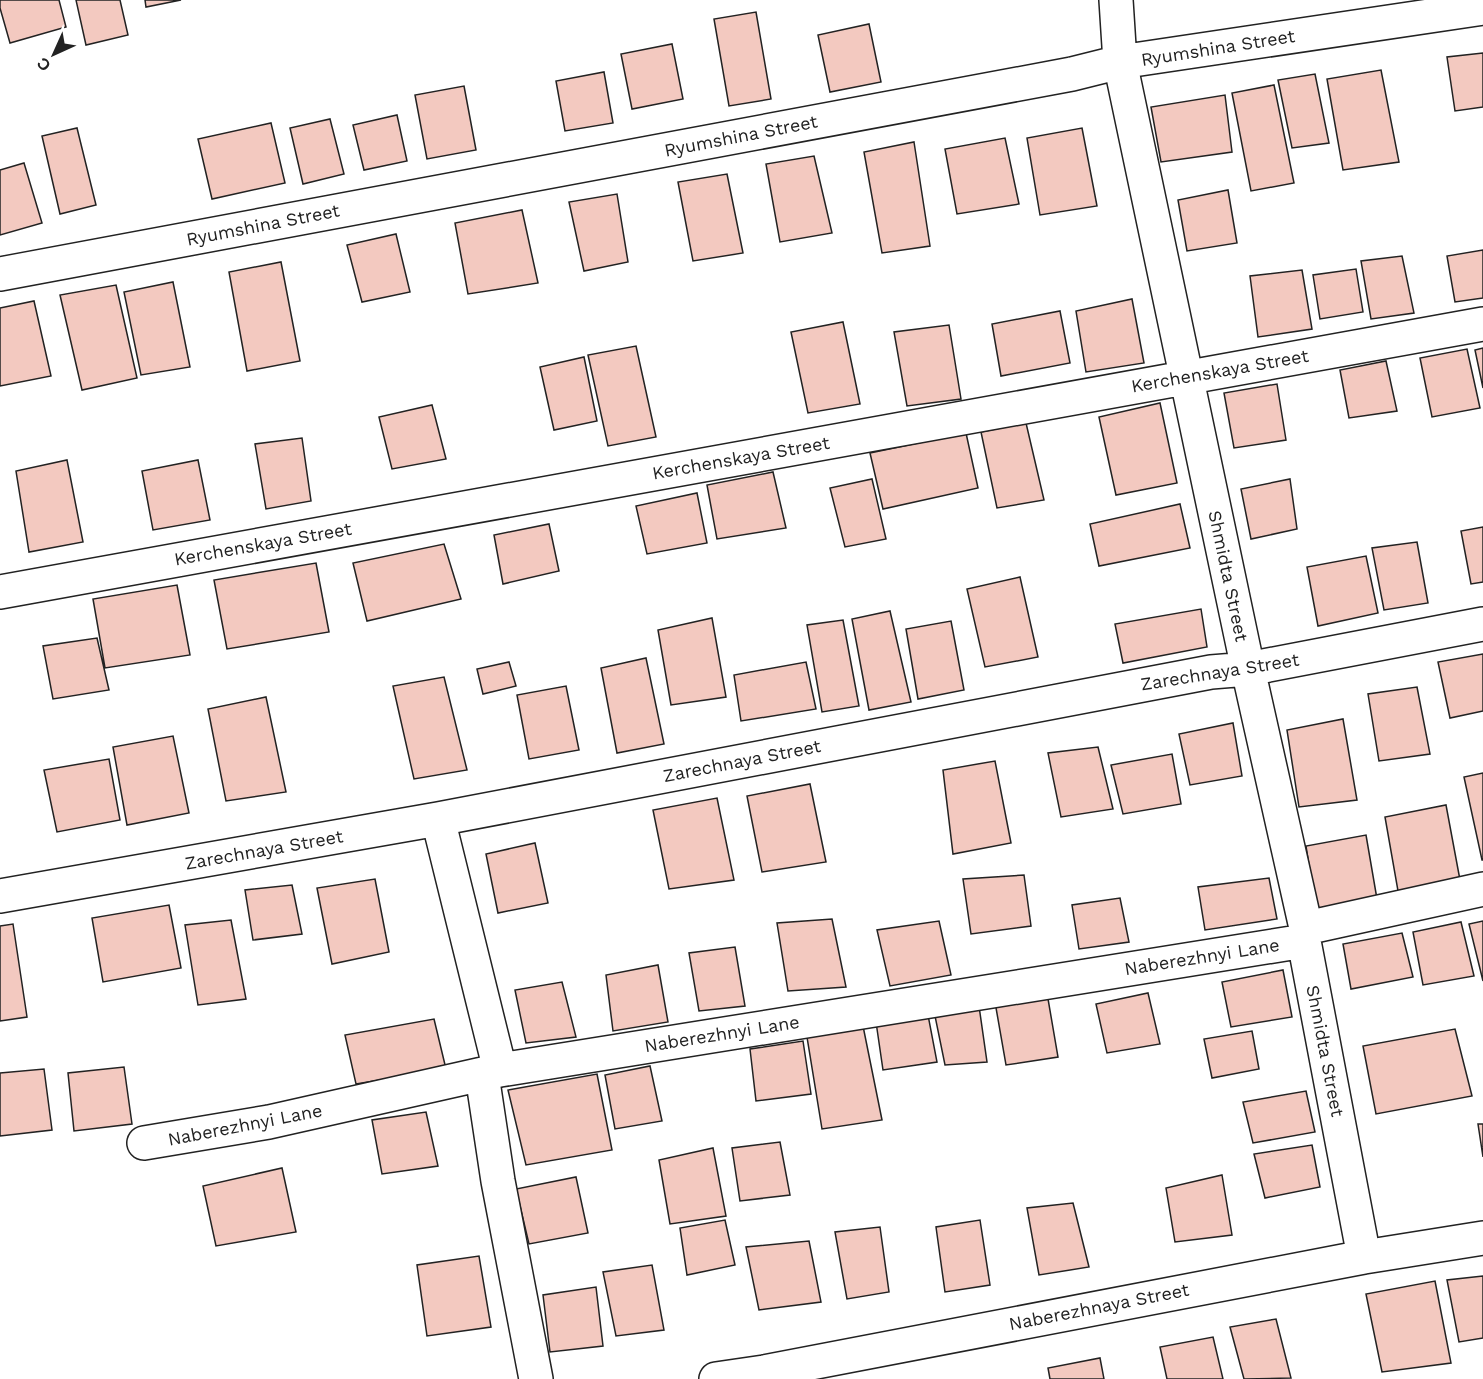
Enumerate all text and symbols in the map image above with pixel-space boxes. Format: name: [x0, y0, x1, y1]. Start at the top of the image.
north arrow: [24, 24, 84, 84]
street label: Ryumshina Street: [1139, 25, 1297, 70]
text: С: [33, 53, 55, 75]
street label: Ryumshina Street: [663, 110, 820, 161]
street label: Ryumshina Street: [185, 199, 342, 250]
street label: Kerchenskaya Street: [1130, 344, 1311, 396]
street label: Kerchenskaya Street: [651, 431, 832, 483]
street label: Shmidta Street: [1204, 508, 1253, 644]
street label: Kerchenskaya Street: [173, 517, 354, 569]
street label: Zarechnaya Street: [1139, 649, 1301, 694]
street label: Zarechnaya Street: [661, 735, 823, 786]
street label: Zarechnaya Street: [183, 825, 345, 874]
street label: Naberezhnyi Lane: [1123, 934, 1281, 979]
street label: Shmidta Street: [1302, 983, 1349, 1119]
street label: Naberezhnyi Lane: [643, 1011, 801, 1056]
street label: Naberezhnyi Lane: [166, 1099, 324, 1150]
street label: Naberezhnaya Street: [1007, 1279, 1191, 1334]

